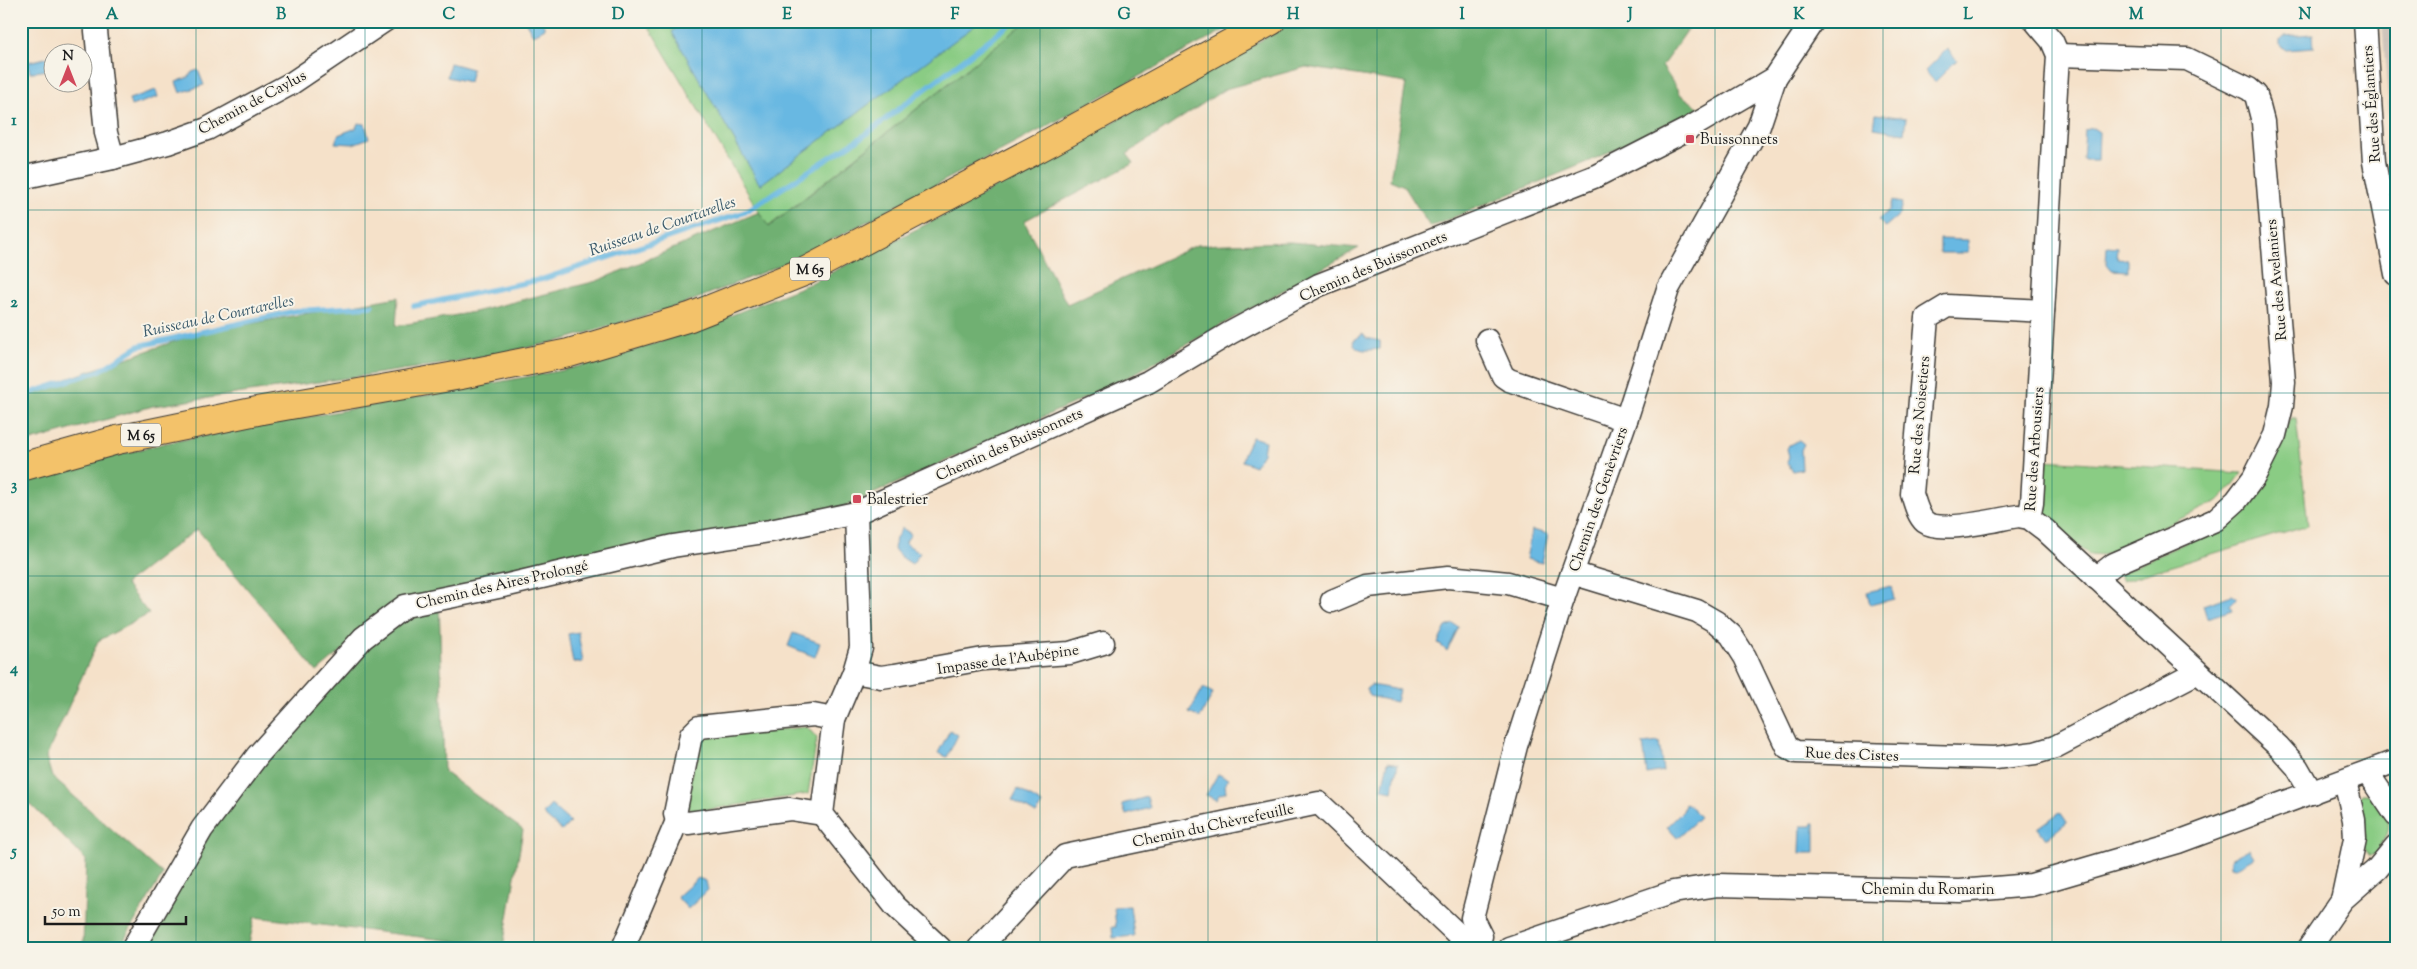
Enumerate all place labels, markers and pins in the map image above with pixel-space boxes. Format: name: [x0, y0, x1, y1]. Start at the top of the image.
place label: Buissonnets: [1700, 130, 1778, 151]
marker: Buissonnets: [1684, 133, 1696, 145]
place label: Balestrier: [867, 490, 928, 511]
marker: Balestrier: [851, 493, 863, 505]

